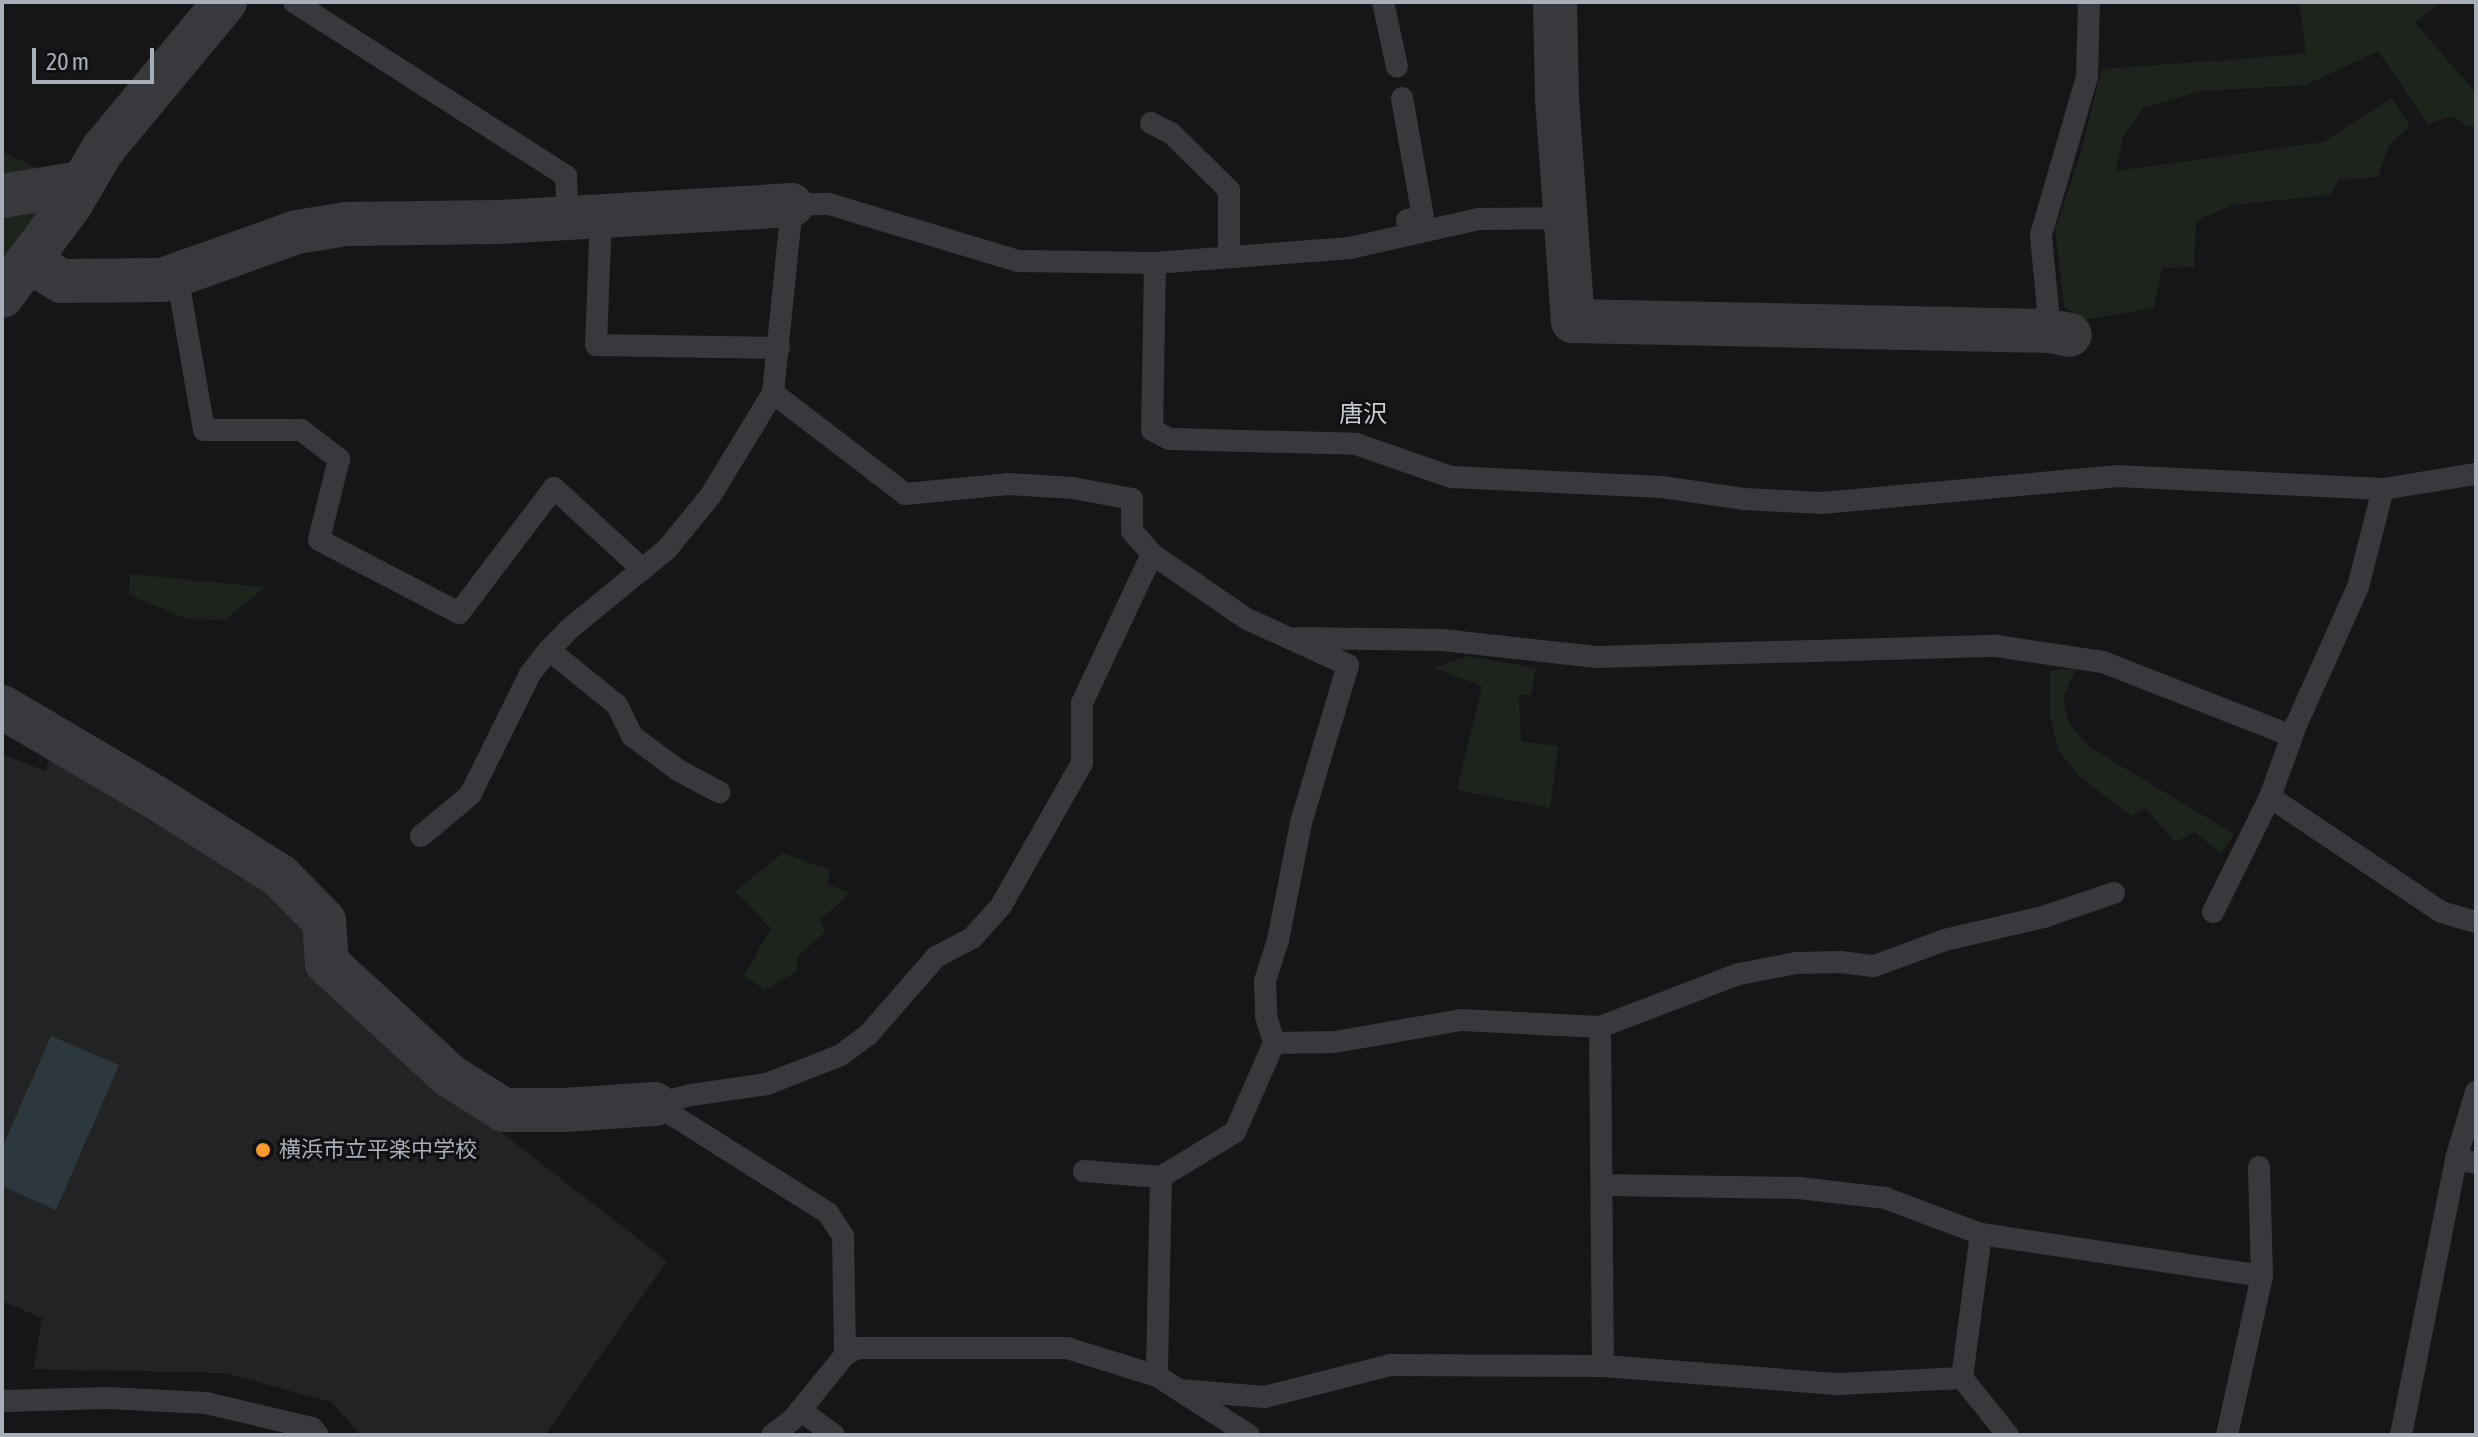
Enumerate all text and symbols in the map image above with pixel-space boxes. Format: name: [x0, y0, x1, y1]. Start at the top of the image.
scale bar: [36, 32, 158, 82]
text: 20 m: [46, 48, 89, 75]
district label: 唐沢: [1339, 400, 1387, 428]
place label: 横浜市立平楽中学校: [279, 1137, 477, 1163]
marker: 横浜市立平楽中学校: [254, 1141, 272, 1159]

